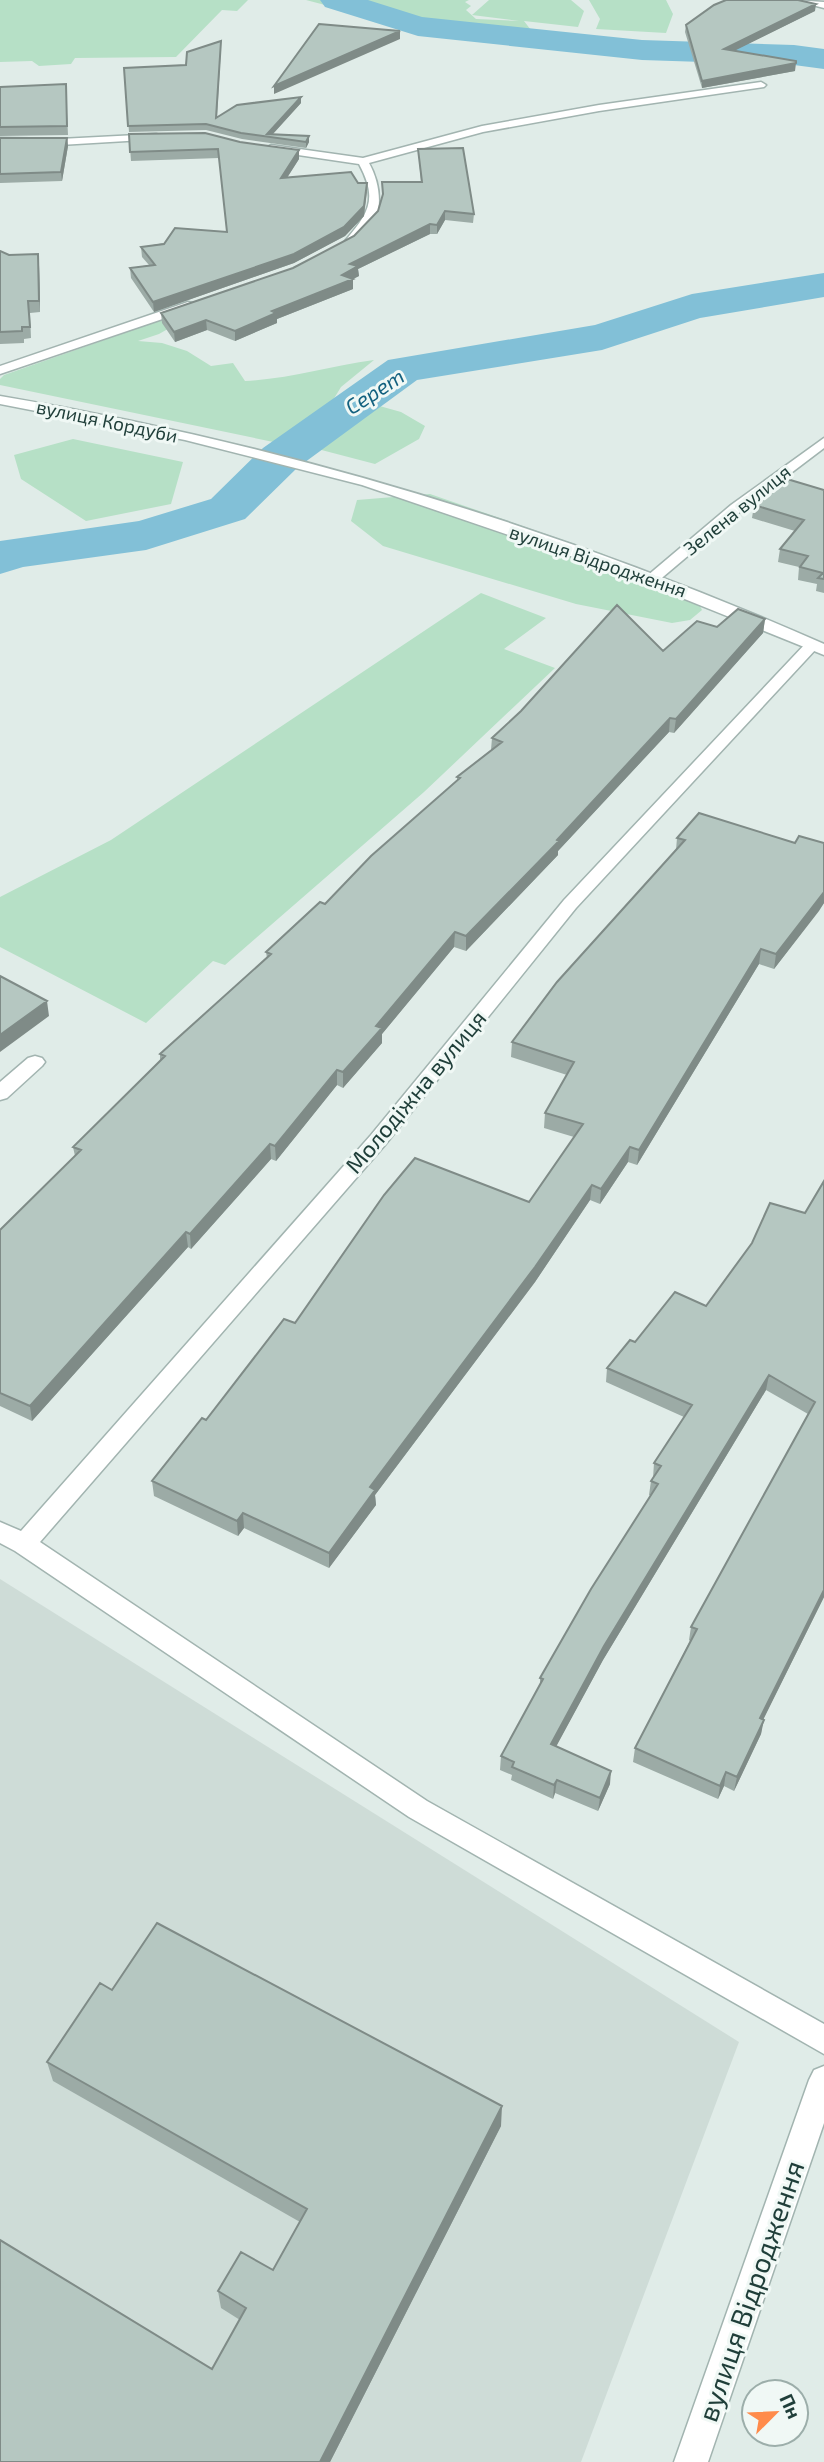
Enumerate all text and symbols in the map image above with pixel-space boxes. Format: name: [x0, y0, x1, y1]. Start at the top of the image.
water label: Серет: [340, 363, 408, 419]
street label: вулиця Кордуби: [34, 394, 180, 448]
street label: Зелена вулиця: [679, 460, 795, 560]
street label: вулиця Відродження: [506, 519, 690, 603]
street label: Молодіжна вулиця: [339, 1004, 492, 1179]
street label: вулиця Відродження: [689, 2156, 811, 2426]
north arrow: [740, 2378, 810, 2448]
text: Пн: [775, 2390, 807, 2422]

